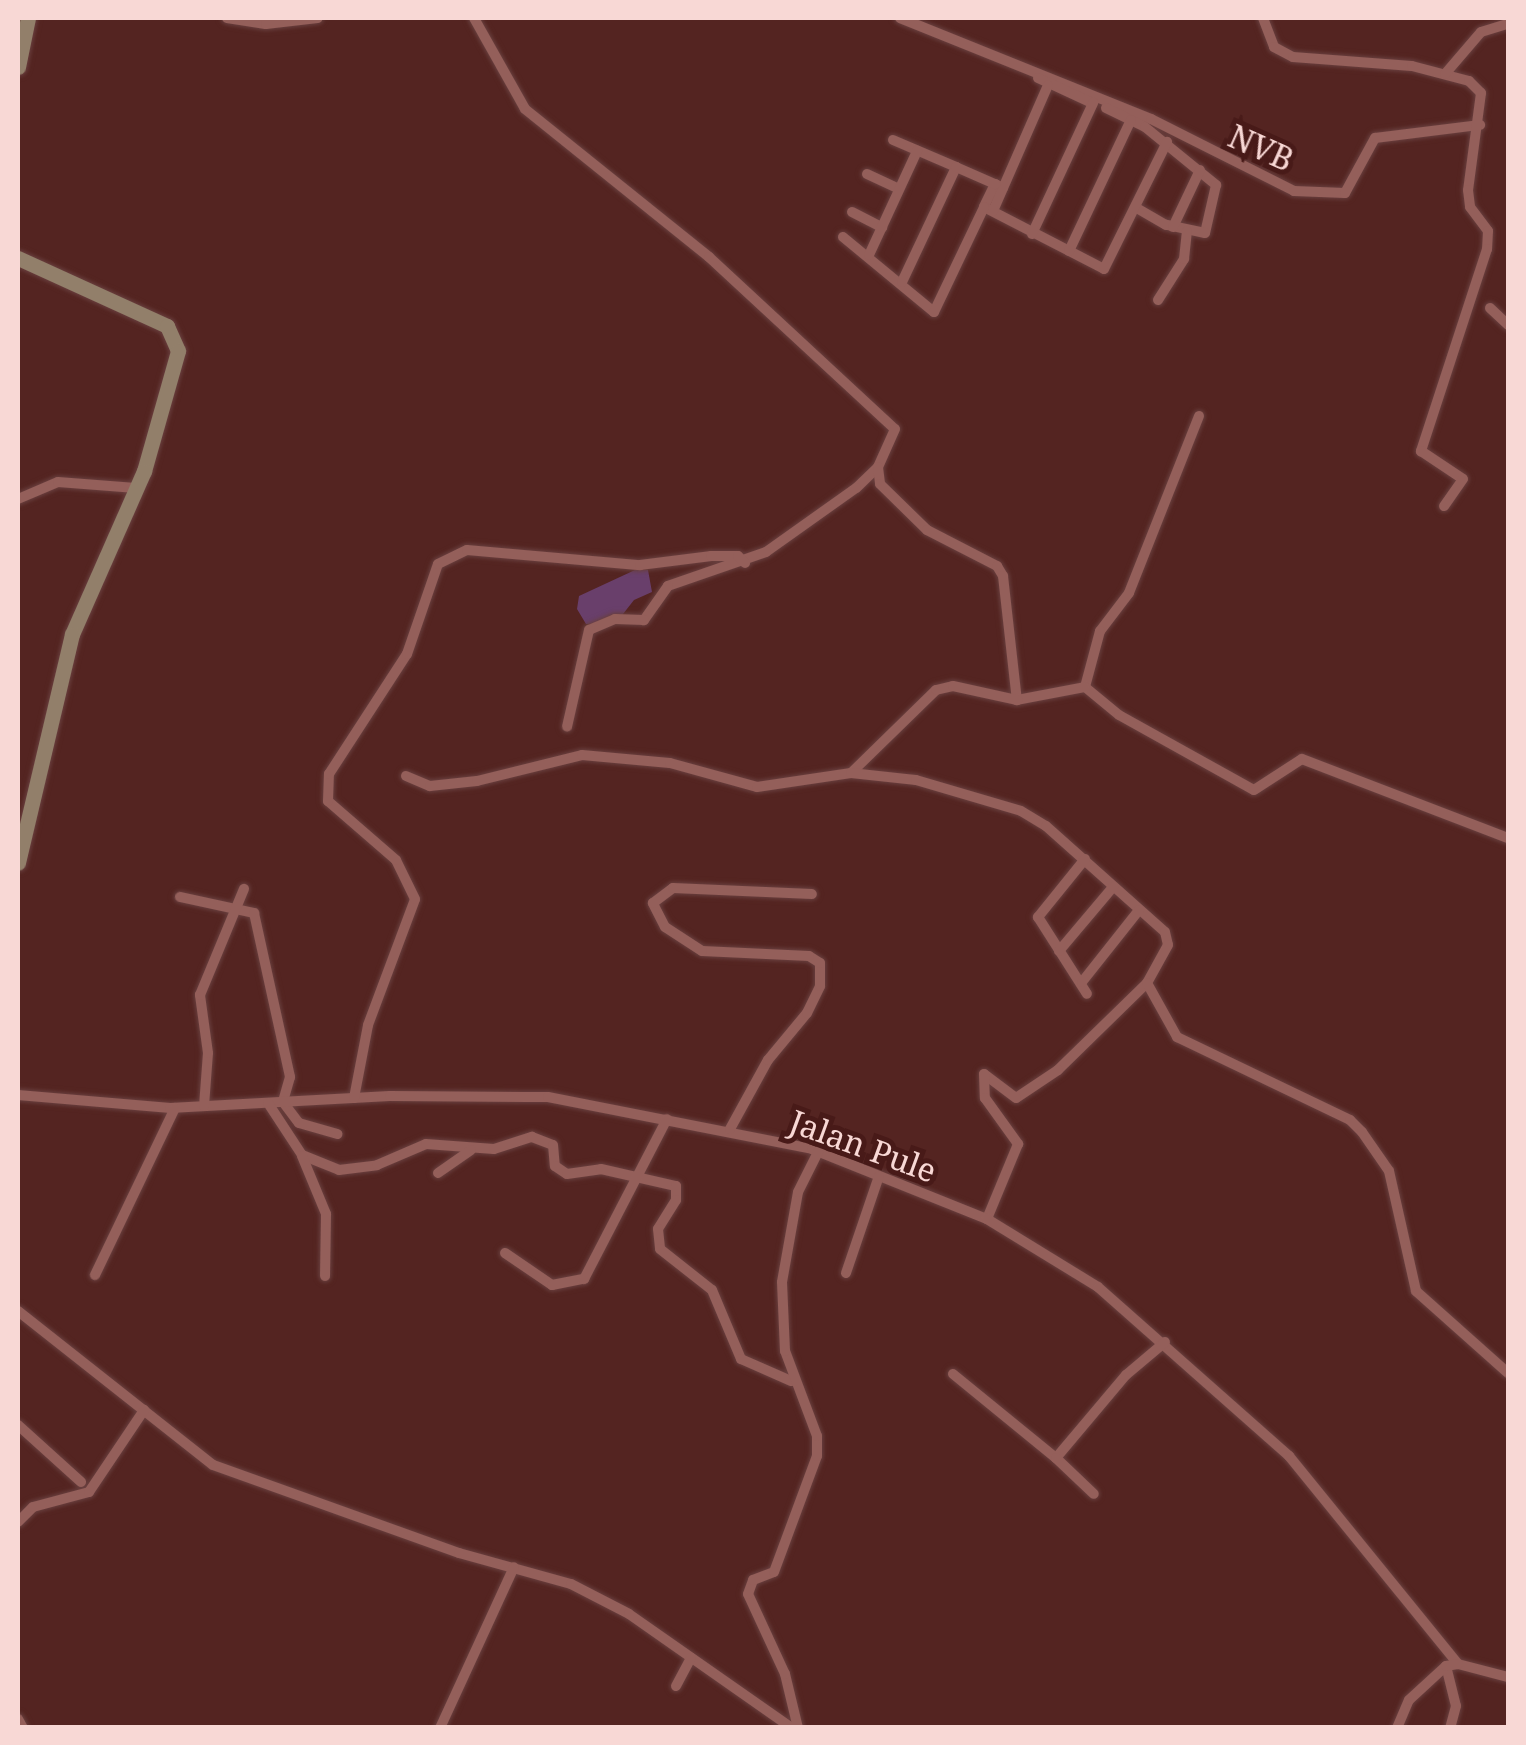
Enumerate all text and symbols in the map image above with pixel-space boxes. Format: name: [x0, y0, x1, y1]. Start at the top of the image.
street label: NVB: [1223, 117, 1299, 179]
street label: Jalan Pule: [785, 1102, 941, 1190]

